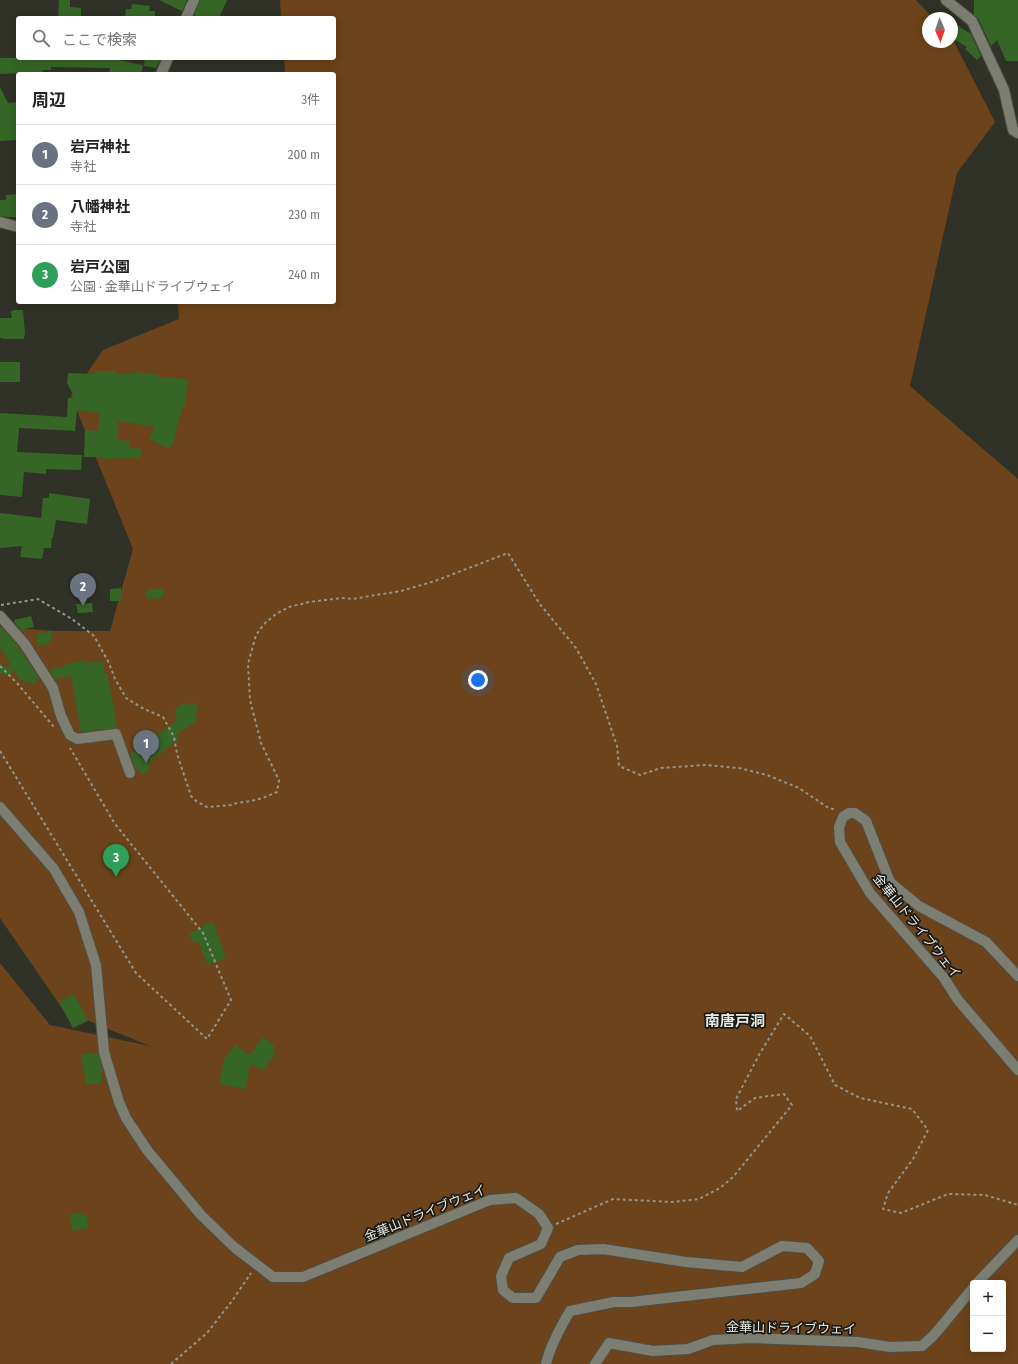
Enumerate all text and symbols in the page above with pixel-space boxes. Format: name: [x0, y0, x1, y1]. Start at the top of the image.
north arrow: [922, 12, 958, 48]
search box: [16, 16, 336, 60]
icon: search: [30, 27, 52, 49]
text: ここで検索: [62, 31, 137, 49]
text: 周辺: [32, 90, 66, 111]
text: 3件: [301, 92, 320, 107]
text: 岩戸神社: [70, 138, 130, 156]
text: 1: [42, 147, 48, 162]
text: 200 m: [288, 147, 320, 162]
text: 寺社: [70, 159, 96, 174]
text: 八幡神社: [70, 198, 130, 216]
text: 2: [42, 207, 48, 222]
text: 230 m: [289, 207, 320, 222]
text: 寺社: [70, 219, 96, 234]
text: 岩戸公園: [70, 258, 130, 276]
text: 3: [42, 267, 48, 282]
text: 240 m: [288, 267, 320, 282]
text: 公園 · 金華山ドライブウェイ: [70, 279, 235, 294]
pin: 2: [70, 573, 96, 606]
your location: [468, 670, 488, 690]
pin: 1: [133, 730, 159, 763]
pin: 3: [103, 844, 129, 877]
street label: 金華山ドライブウェイ: [870, 871, 964, 981]
district label: 南唐戸洞: [705, 1012, 765, 1030]
street label: 金華山ドライブウェイ: [362, 1182, 488, 1244]
map controls: [970, 1280, 1006, 1352]
button: +: [970, 1280, 1006, 1316]
button: −: [970, 1316, 1006, 1352]
street label: 金華山ドライブウェイ: [726, 1319, 856, 1337]

